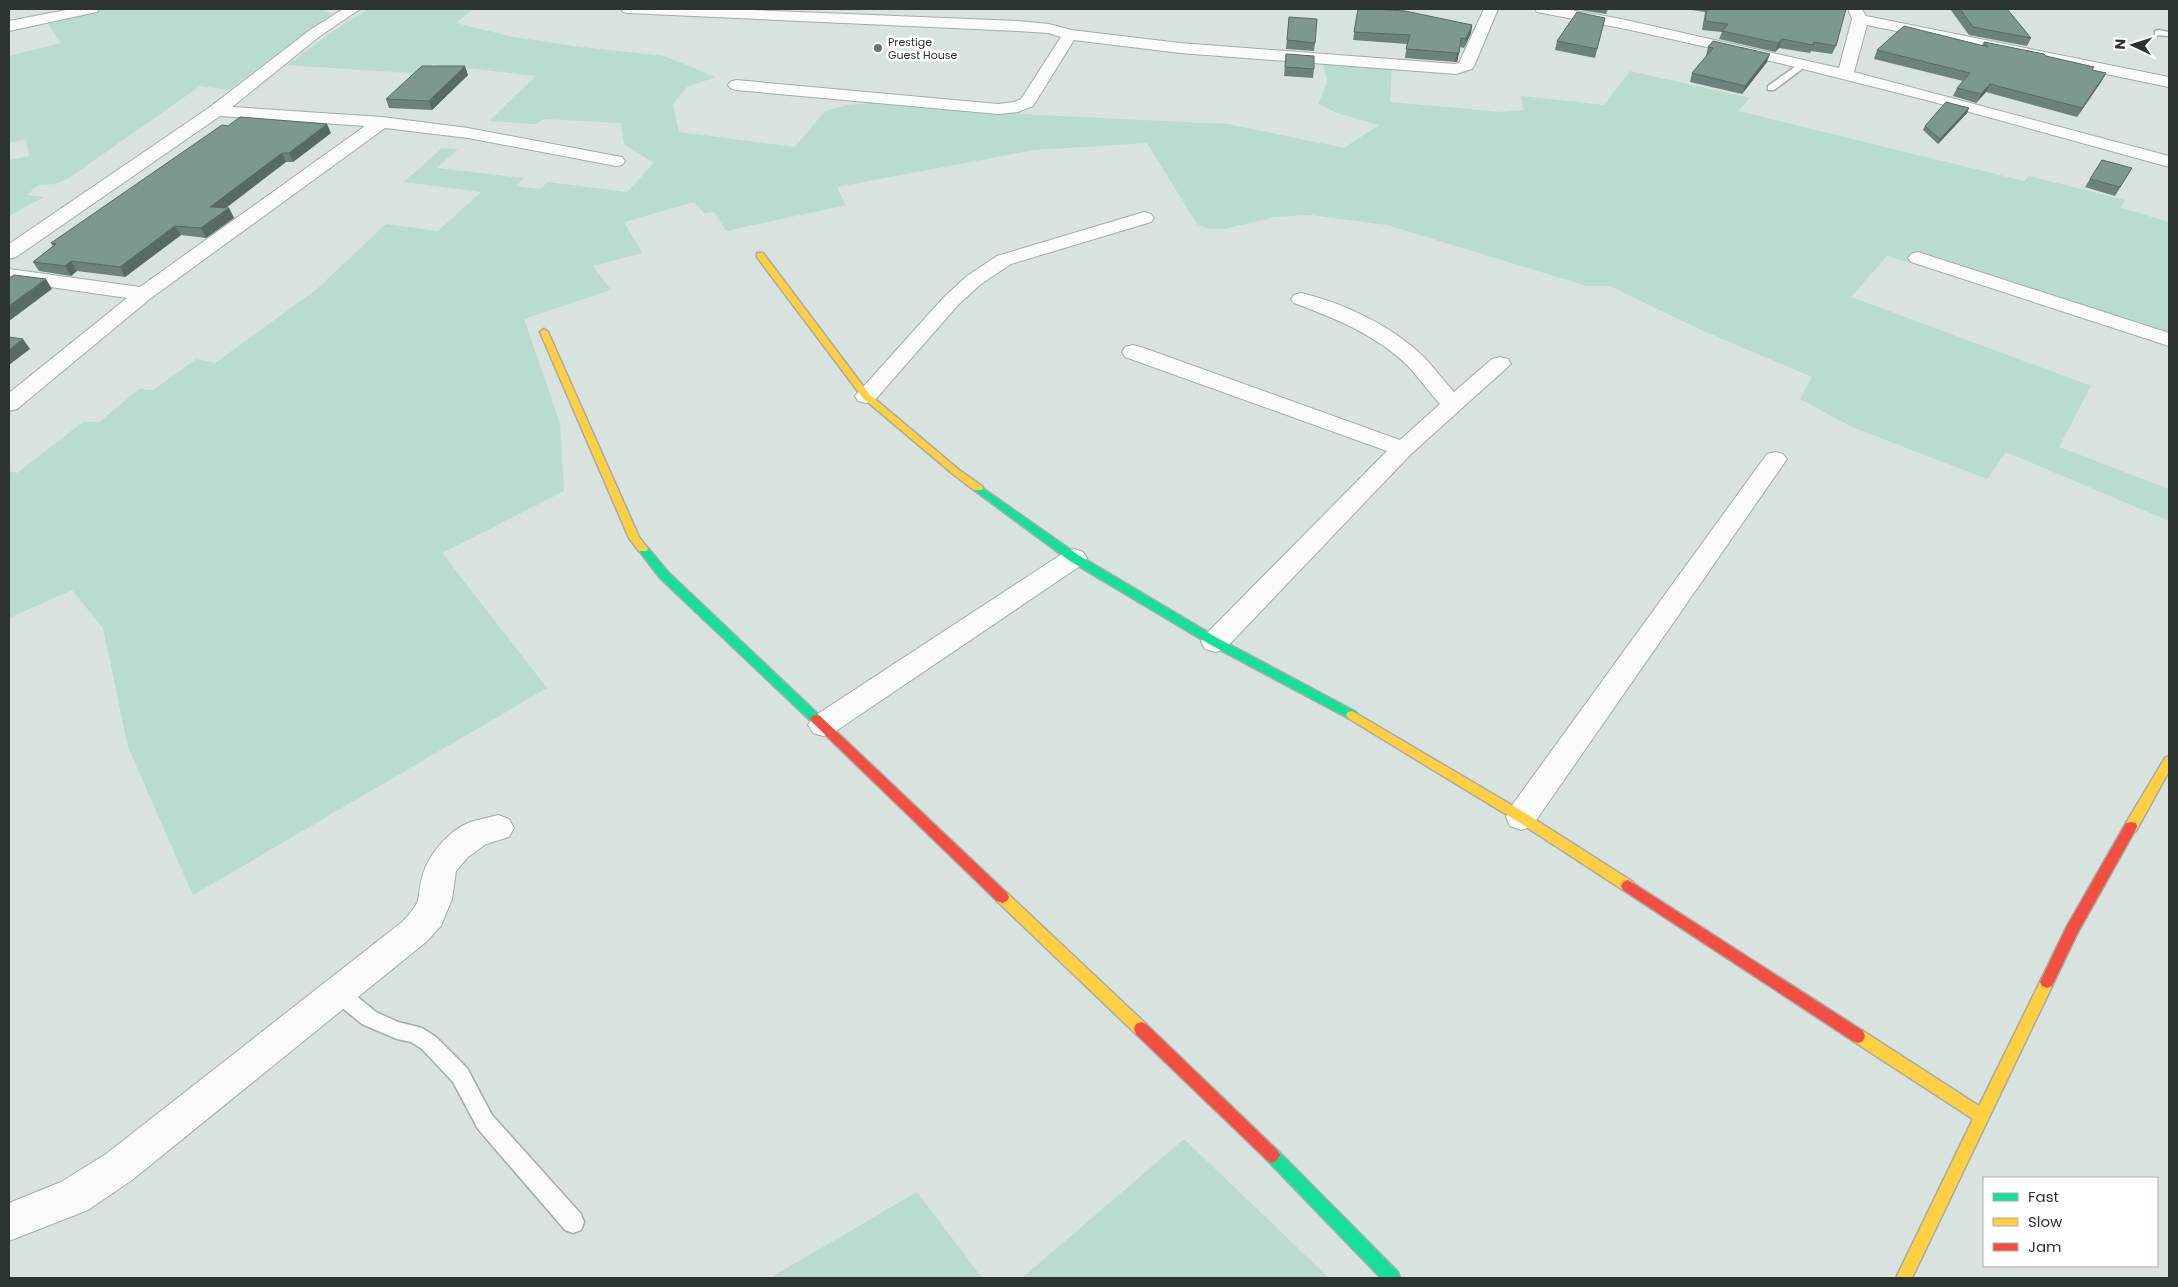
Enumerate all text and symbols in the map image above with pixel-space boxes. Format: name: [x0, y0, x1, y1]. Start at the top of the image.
north arrow: [2108, 20, 2158, 70]
place label: Prestige Guest House: [888, 34, 958, 63]
text: N: [2110, 38, 2130, 50]
marker: Prestige Guest House: [872, 42, 884, 54]
legend: [1983, 1177, 2158, 1267]
text: Fast: [2028, 1186, 2059, 1207]
text: Slow: [2028, 1211, 2063, 1232]
text: Jam: [2028, 1236, 2062, 1257]

